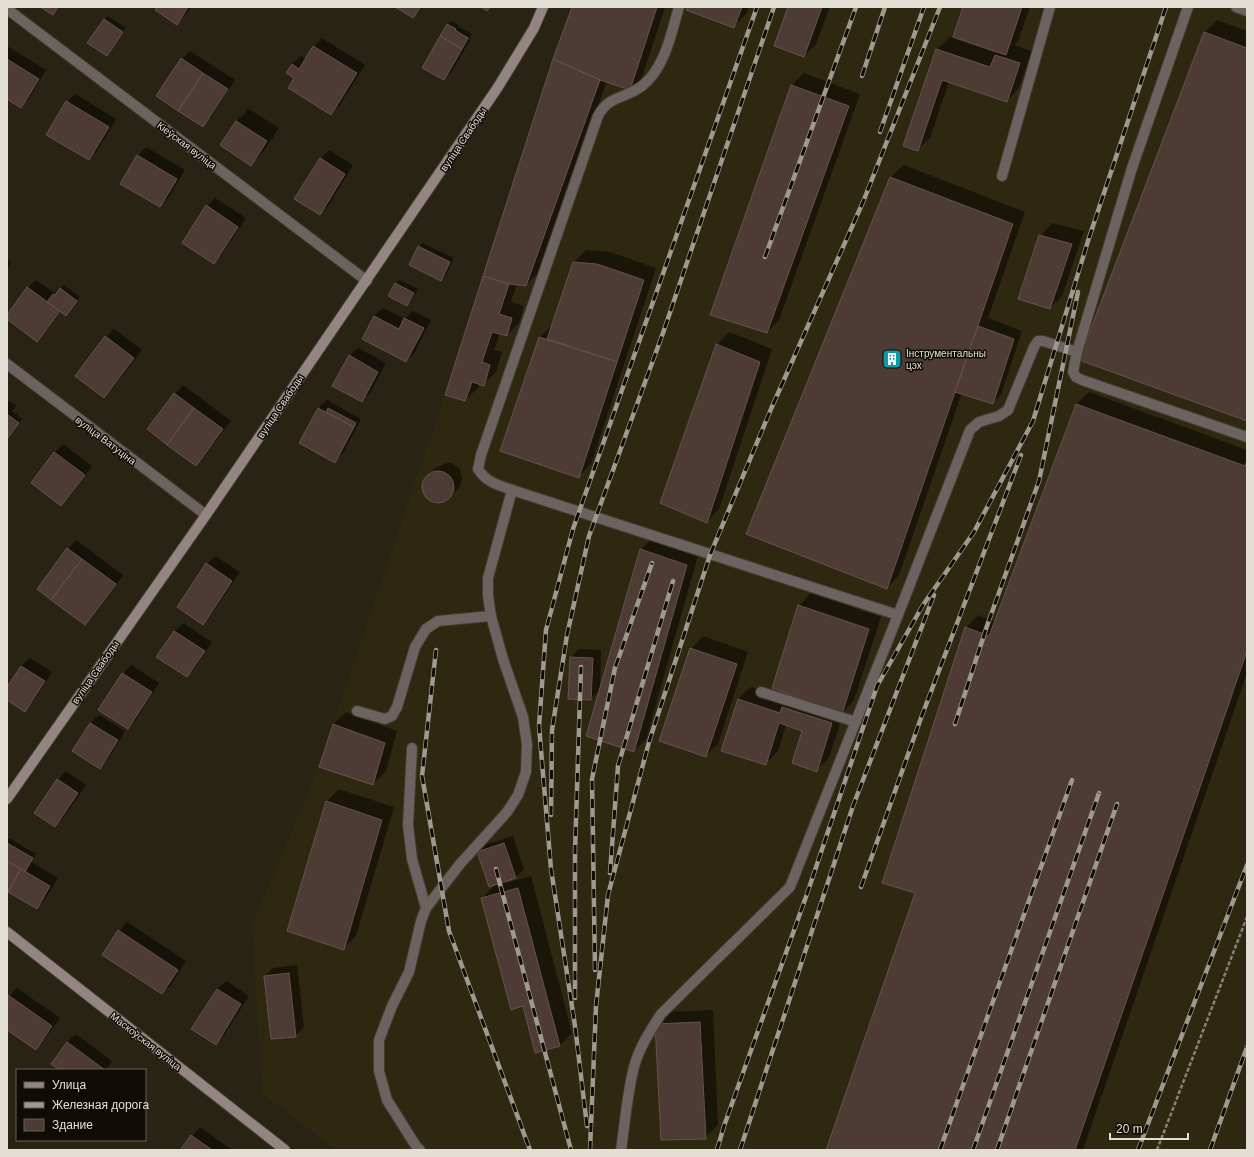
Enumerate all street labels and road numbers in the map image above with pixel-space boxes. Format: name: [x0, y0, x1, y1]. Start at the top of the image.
street label: вуліца Свабоды: [438, 105, 489, 173]
street label: Кіеўская вуліца: [155, 120, 219, 171]
street label: вуліца Свабоды: [255, 372, 306, 440]
street label: вуліца Ватуціна: [73, 414, 138, 467]
street label: вуліца Свабоды: [70, 639, 121, 706]
street label: Маскоўская вуліца: [108, 1010, 184, 1073]

